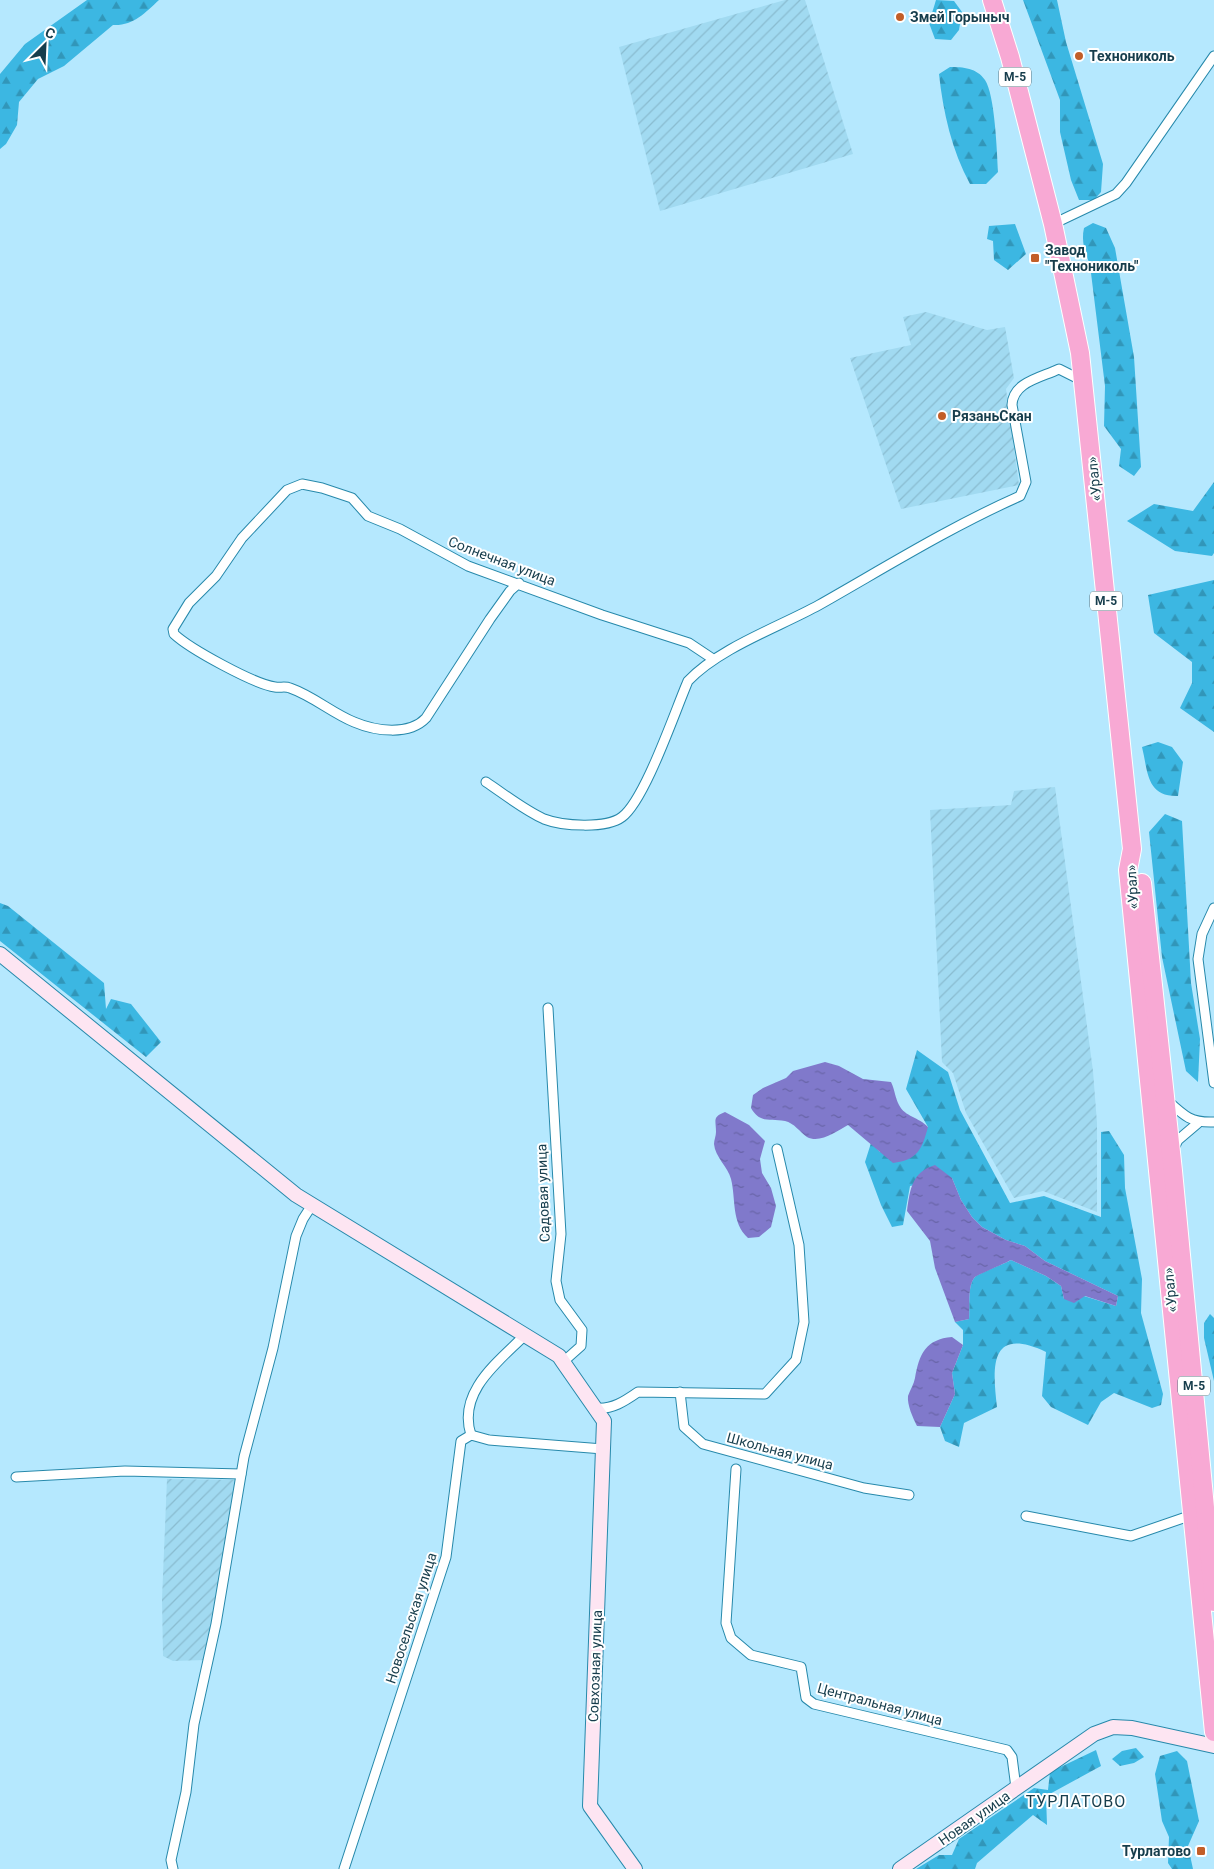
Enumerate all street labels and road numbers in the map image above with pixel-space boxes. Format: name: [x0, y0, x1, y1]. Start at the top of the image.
road number: М-5: [999, 68, 1031, 86]
street label: «Урал»: [1084, 455, 1104, 502]
street label: Солнечная улица: [446, 533, 558, 589]
road number: М-5: [1090, 592, 1122, 610]
street label: «Урал»: [1123, 864, 1141, 910]
street label: Садовая улица: [533, 1144, 553, 1242]
street label: «Урал»: [1160, 1267, 1180, 1313]
road number: М-5: [1178, 1376, 1210, 1395]
street label: Школьная улица: [725, 1429, 835, 1473]
street label: Новосельская улица: [382, 1551, 440, 1685]
street label: Совхозная улица: [585, 1610, 605, 1722]
street label: Центральная улица: [816, 1680, 944, 1728]
street label: Новая улица: [935, 1788, 1013, 1848]

